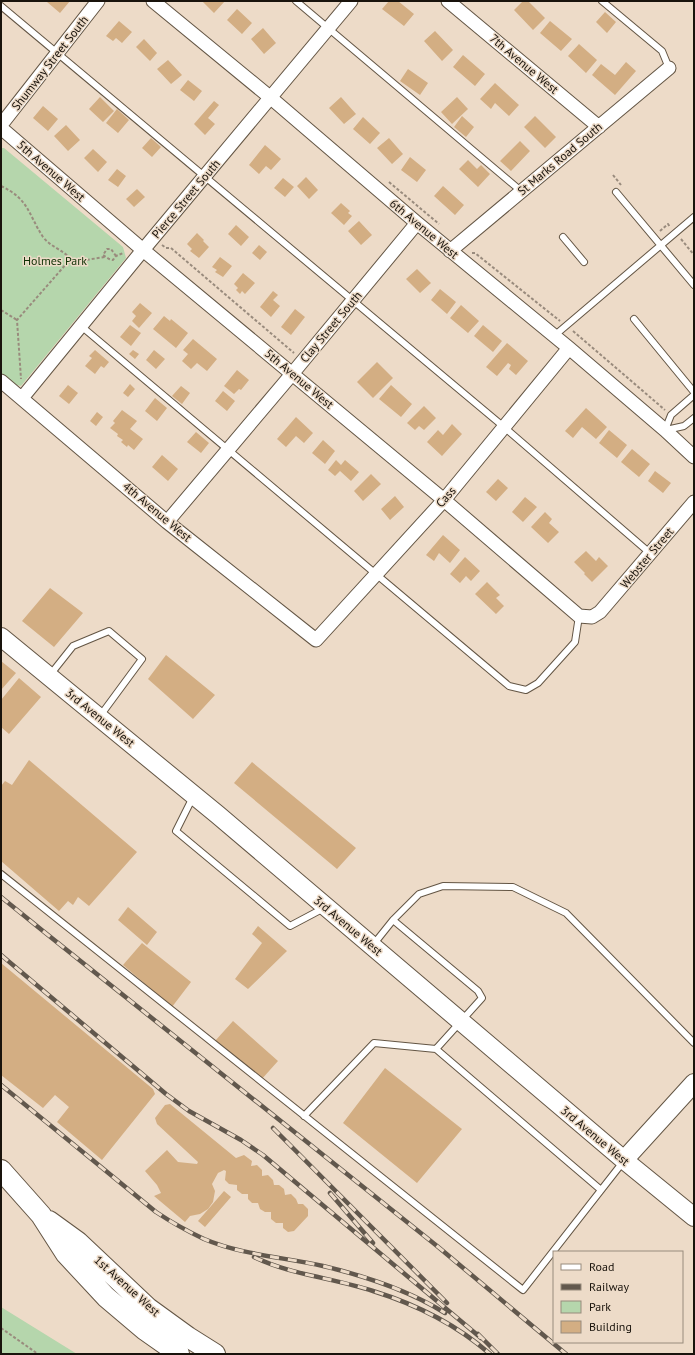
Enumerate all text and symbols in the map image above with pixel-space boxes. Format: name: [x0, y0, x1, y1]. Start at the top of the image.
street label: Shumway Street South: [8, 12, 91, 113]
street label: 7th Avenue West: [487, 31, 562, 97]
street label: St Marks Road South: [514, 119, 605, 198]
street label: 5th Avenue West: [14, 137, 88, 204]
street label: Pierce Street South: [148, 156, 223, 241]
street label: 6th Avenue West: [387, 196, 462, 262]
park label: Holmes Park: [23, 253, 87, 268]
street label: Clay Street South: [296, 288, 365, 365]
street label: 5th Avenue West: [262, 346, 337, 412]
street label: 4th Avenue West: [120, 479, 195, 545]
street label: Cass: [433, 483, 459, 510]
street label: Webster Street: [617, 524, 676, 591]
street label: 3rd Avenue West: [63, 685, 138, 750]
street label: 3rd Avenue West: [311, 893, 386, 959]
street label: 3rd Avenue West: [558, 1103, 633, 1169]
legend: [553, 1251, 683, 1343]
street label: 1st Avenue West: [91, 1252, 163, 1319]
text: Road: [589, 1259, 614, 1274]
text: Railway: [589, 1279, 629, 1294]
text: Park: [589, 1299, 611, 1314]
text: Building: [589, 1319, 632, 1334]

